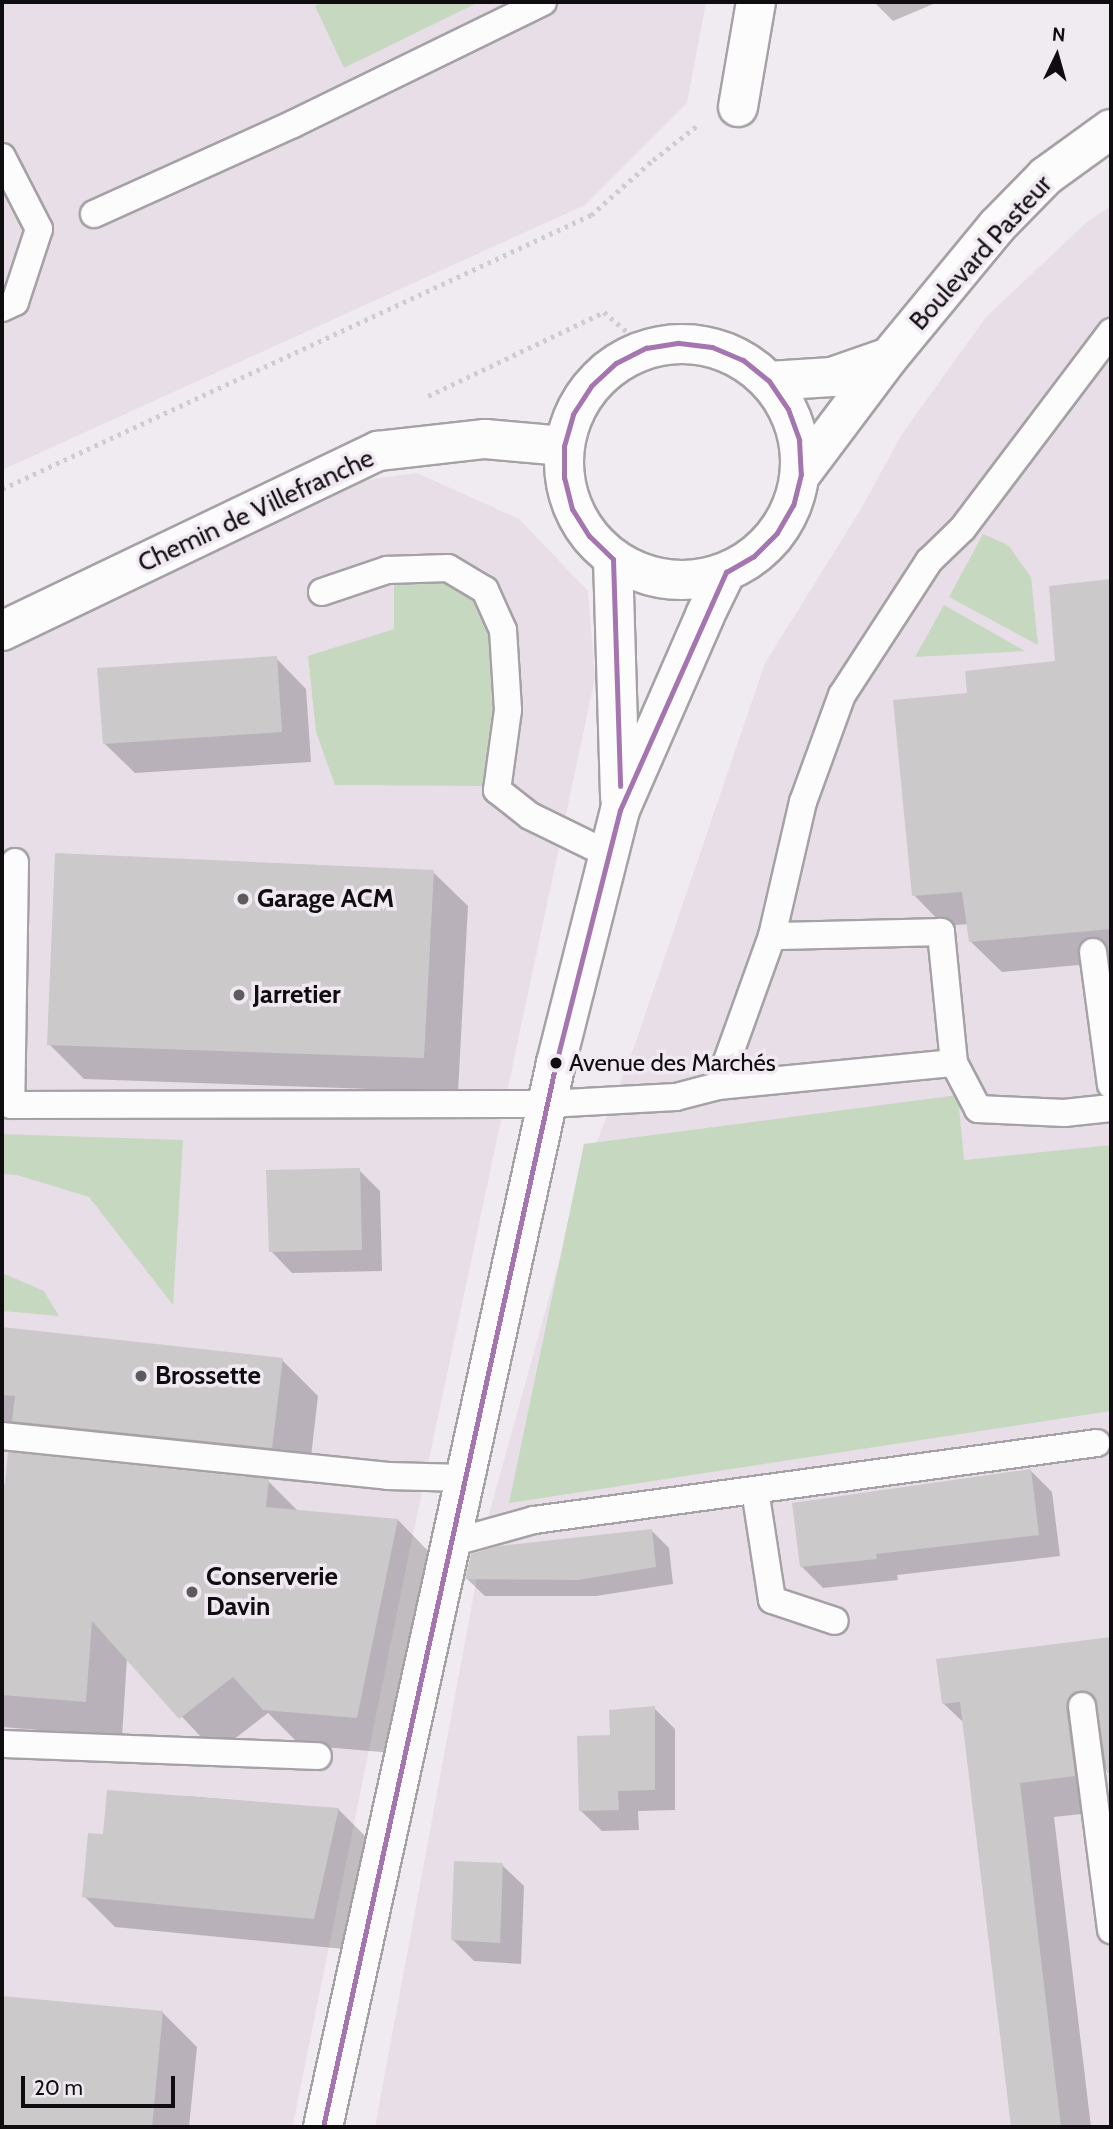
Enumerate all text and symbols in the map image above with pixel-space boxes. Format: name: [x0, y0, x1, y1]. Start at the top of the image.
north arrow: [1022, 21, 1092, 91]
text: N: [1051, 23, 1067, 47]
street label: Boulevard Pasteur: [903, 169, 1059, 337]
street label: Chemin de Villefranche: [133, 443, 379, 579]
place label: Garage ACM: [257, 883, 394, 915]
marker: Garage ACM: [235, 891, 251, 907]
place label: Jarretier: [253, 979, 340, 1011]
marker: Jarretier: [231, 987, 247, 1003]
place label: Avenue des Marchés: [569, 1049, 776, 1077]
marker: Avenue des Marchés: [549, 1056, 563, 1070]
place label: Brossette: [155, 1360, 261, 1392]
marker: Brossette: [133, 1368, 149, 1384]
place label: Conserverie Davin: [206, 1561, 338, 1622]
marker: Conserverie Davin: [184, 1584, 200, 1600]
scale bar: [24, 2062, 178, 2106]
text: 20 m: [34, 2075, 83, 2100]

